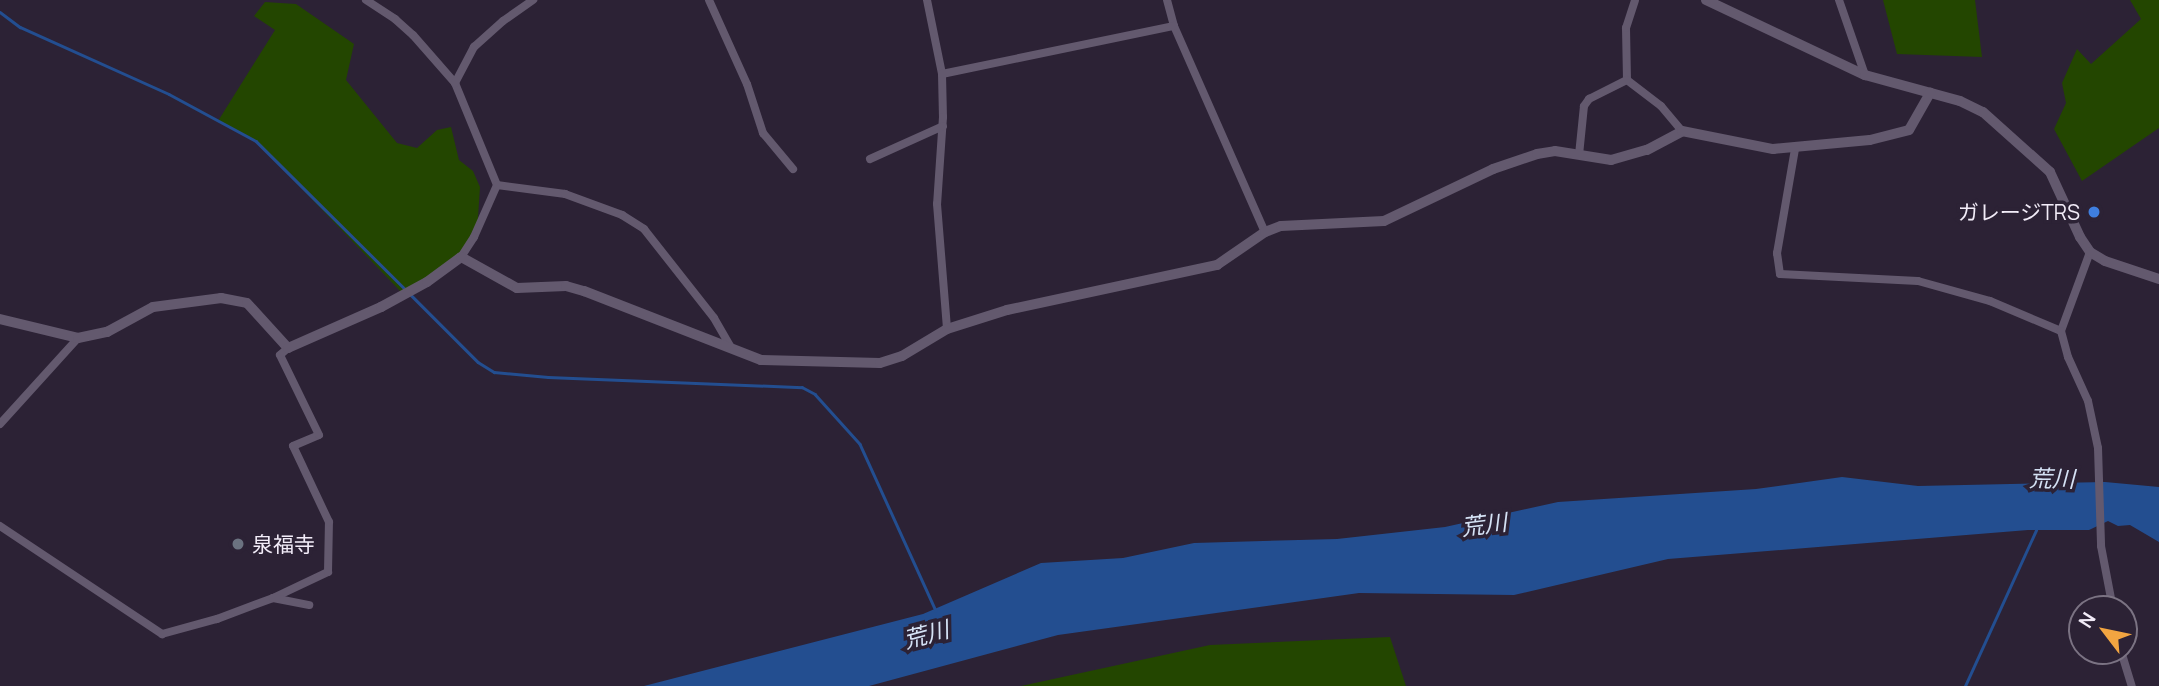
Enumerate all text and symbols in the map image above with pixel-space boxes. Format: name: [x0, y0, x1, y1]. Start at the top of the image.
place label: ガレージTRS: [1957, 199, 2080, 225]
marker: ガレージTRS: [2086, 204, 2102, 220]
water label: 荒川: [2029, 464, 2075, 492]
water label: 荒川: [1459, 507, 1509, 541]
place label: 泉福寺: [252, 531, 315, 557]
marker: 泉福寺: [230, 536, 246, 552]
north arrow: [2068, 595, 2138, 665]
text: N: [2072, 607, 2102, 633]
water label: 荒川: [900, 615, 952, 653]

